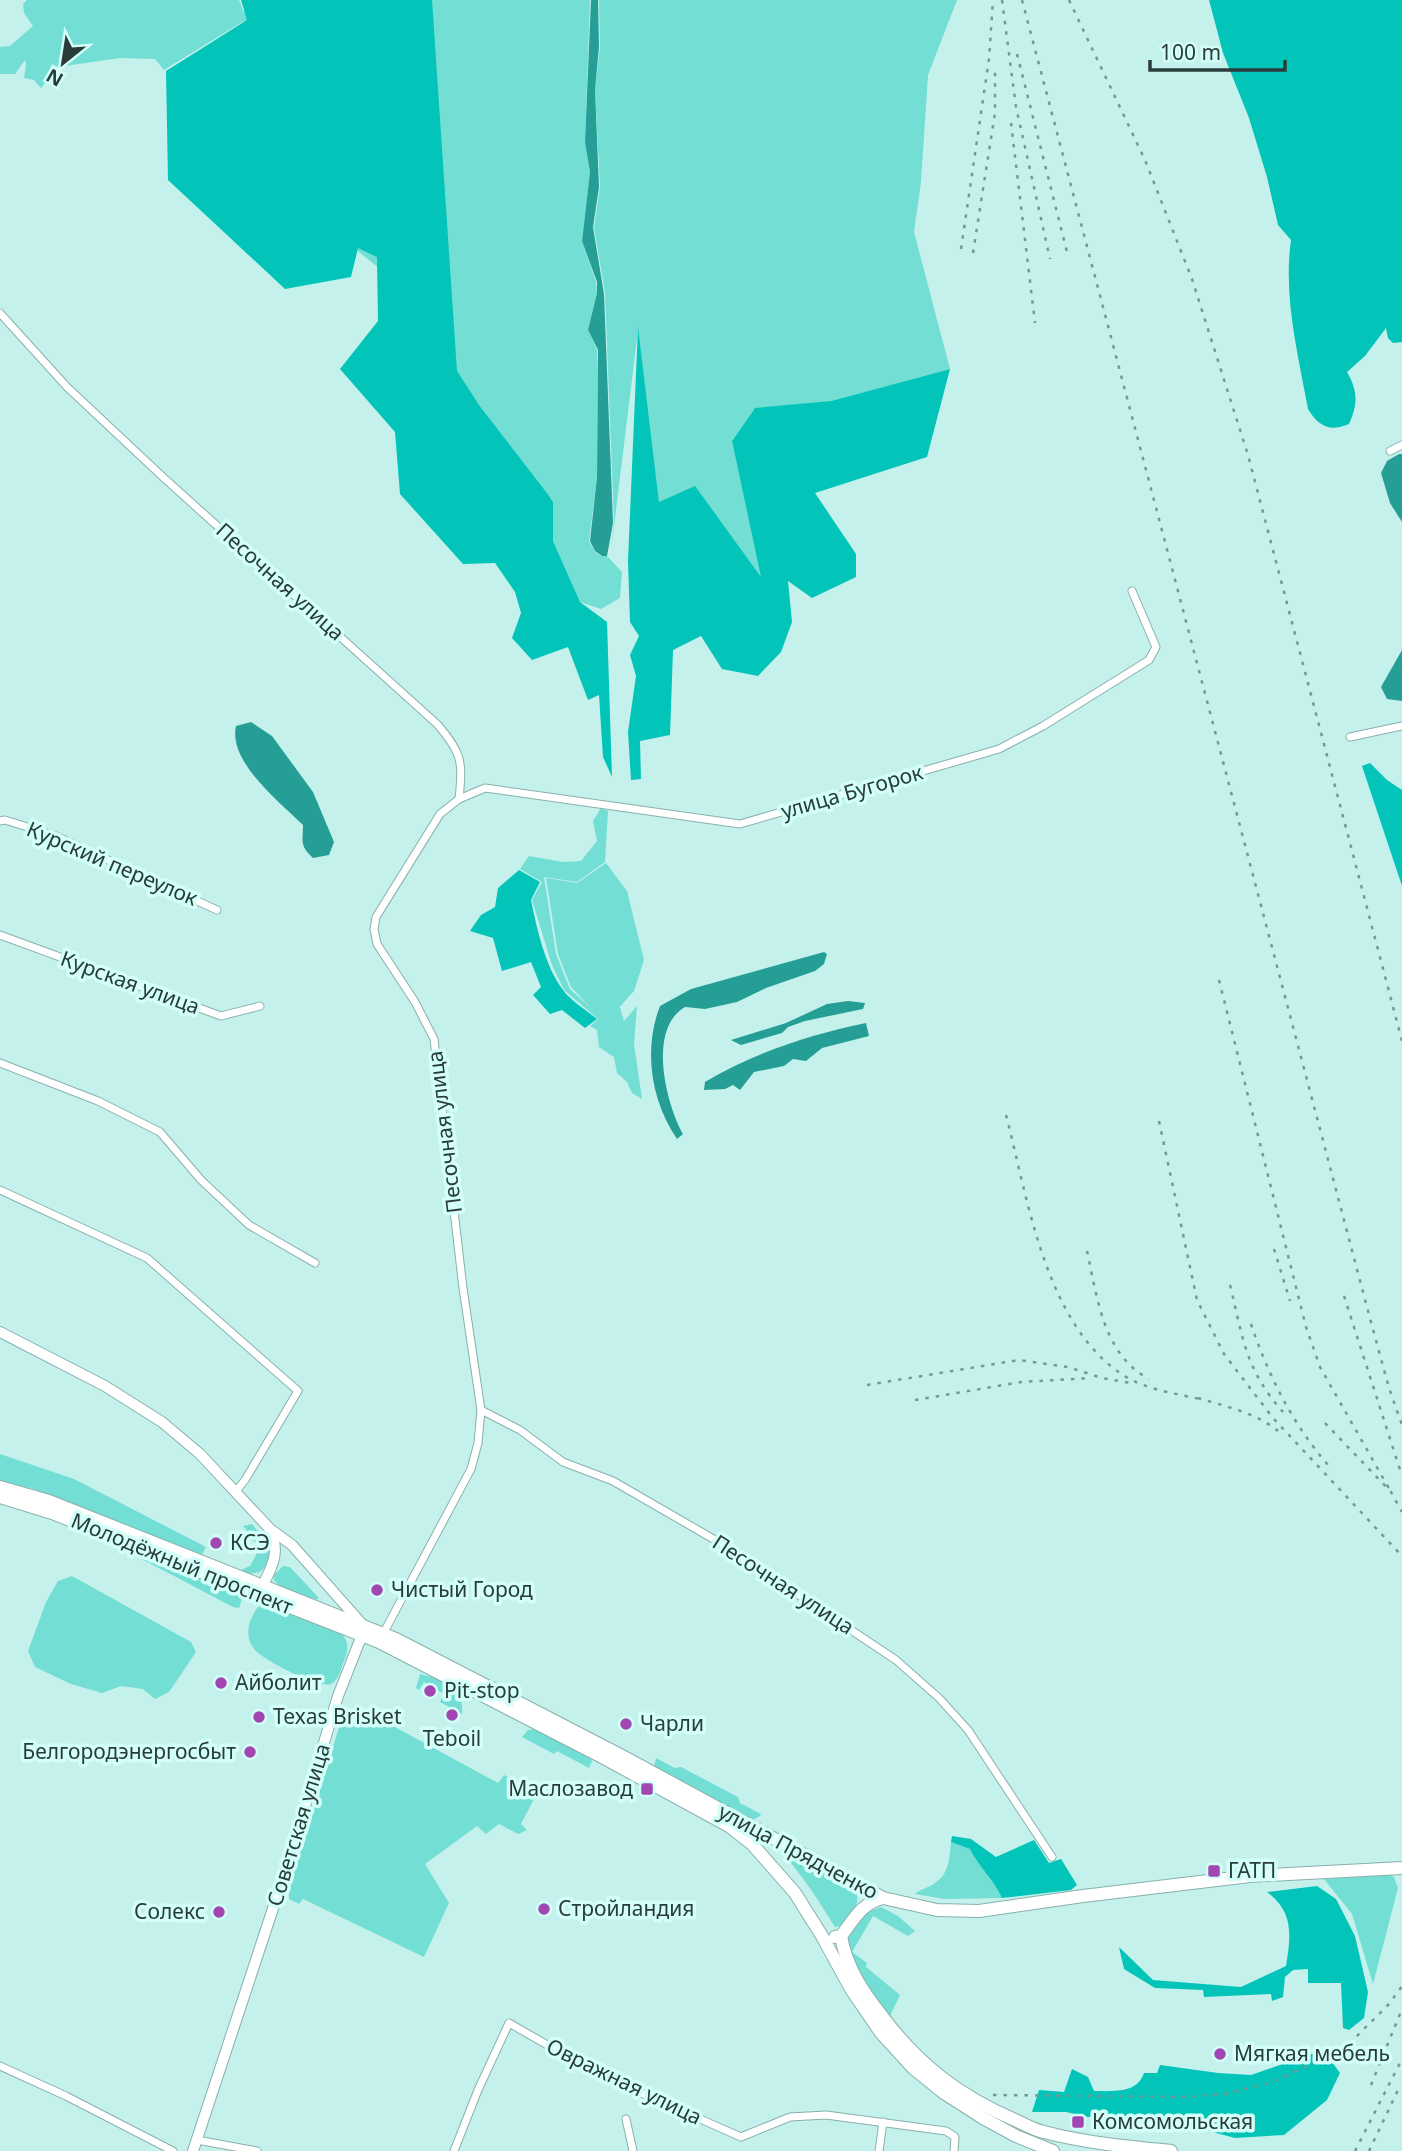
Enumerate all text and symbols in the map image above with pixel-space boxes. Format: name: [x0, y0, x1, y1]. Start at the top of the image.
north arrow: [28, 28, 98, 98]
scale bar: [1150, 28, 1285, 72]
text: 100 m: [1160, 38, 1221, 66]
text: N: [41, 63, 68, 93]
street label: Песочная улица: [211, 516, 351, 646]
street label: улица Бугорок: [778, 757, 926, 825]
street label: Курский переулок: [23, 814, 202, 912]
street label: Курская улица: [57, 944, 204, 1020]
street label: Песочная улица: [420, 1049, 468, 1215]
street label: Молодёжный проспект: [67, 1506, 298, 1620]
place label: КСЭ: [230, 1528, 270, 1556]
street label: Песочная улица: [707, 1528, 860, 1640]
marker: КСЭ: [208, 1535, 224, 1551]
place label: Чистый Город: [391, 1575, 533, 1603]
marker: Чистый Город: [369, 1582, 385, 1598]
place label: Айболит: [235, 1668, 322, 1696]
marker: Айболит: [213, 1675, 229, 1691]
place label: Pit-stop: [444, 1676, 520, 1704]
marker: Pit-stop: [422, 1683, 438, 1699]
place label: Texas Brisket: [273, 1702, 402, 1730]
marker: Teboil: [444, 1707, 460, 1723]
marker: Texas Brisket: [251, 1709, 267, 1725]
place label: Чарли: [640, 1709, 704, 1737]
marker: Чарли: [618, 1716, 634, 1732]
place label: Teboil: [423, 1724, 481, 1752]
place label: Белгородэнергосбыт: [22, 1737, 236, 1765]
street label: Советская улица: [260, 1740, 336, 1909]
marker: Белгородэнергосбыт: [242, 1744, 258, 1760]
place label: Маслозавод: [508, 1774, 633, 1802]
marker: Маслозавод: [639, 1781, 655, 1797]
street label: улица Прядченко: [714, 1797, 883, 1905]
place label: ГАТП: [1228, 1856, 1276, 1884]
marker: ГАТП: [1206, 1863, 1222, 1879]
place label: Стройландия: [558, 1894, 694, 1922]
place label: Солекс: [134, 1897, 205, 1925]
marker: Стройландия: [536, 1901, 552, 1917]
marker: Солекс: [211, 1904, 227, 1920]
street label: Овражная улица: [542, 2031, 707, 2131]
place label: Мягкая мебель: [1234, 2039, 1390, 2067]
marker: Мягкая мебель: [1212, 2046, 1228, 2062]
place label: Комсомольская: [1092, 2107, 1253, 2135]
marker: Комсомольская: [1070, 2114, 1086, 2130]

